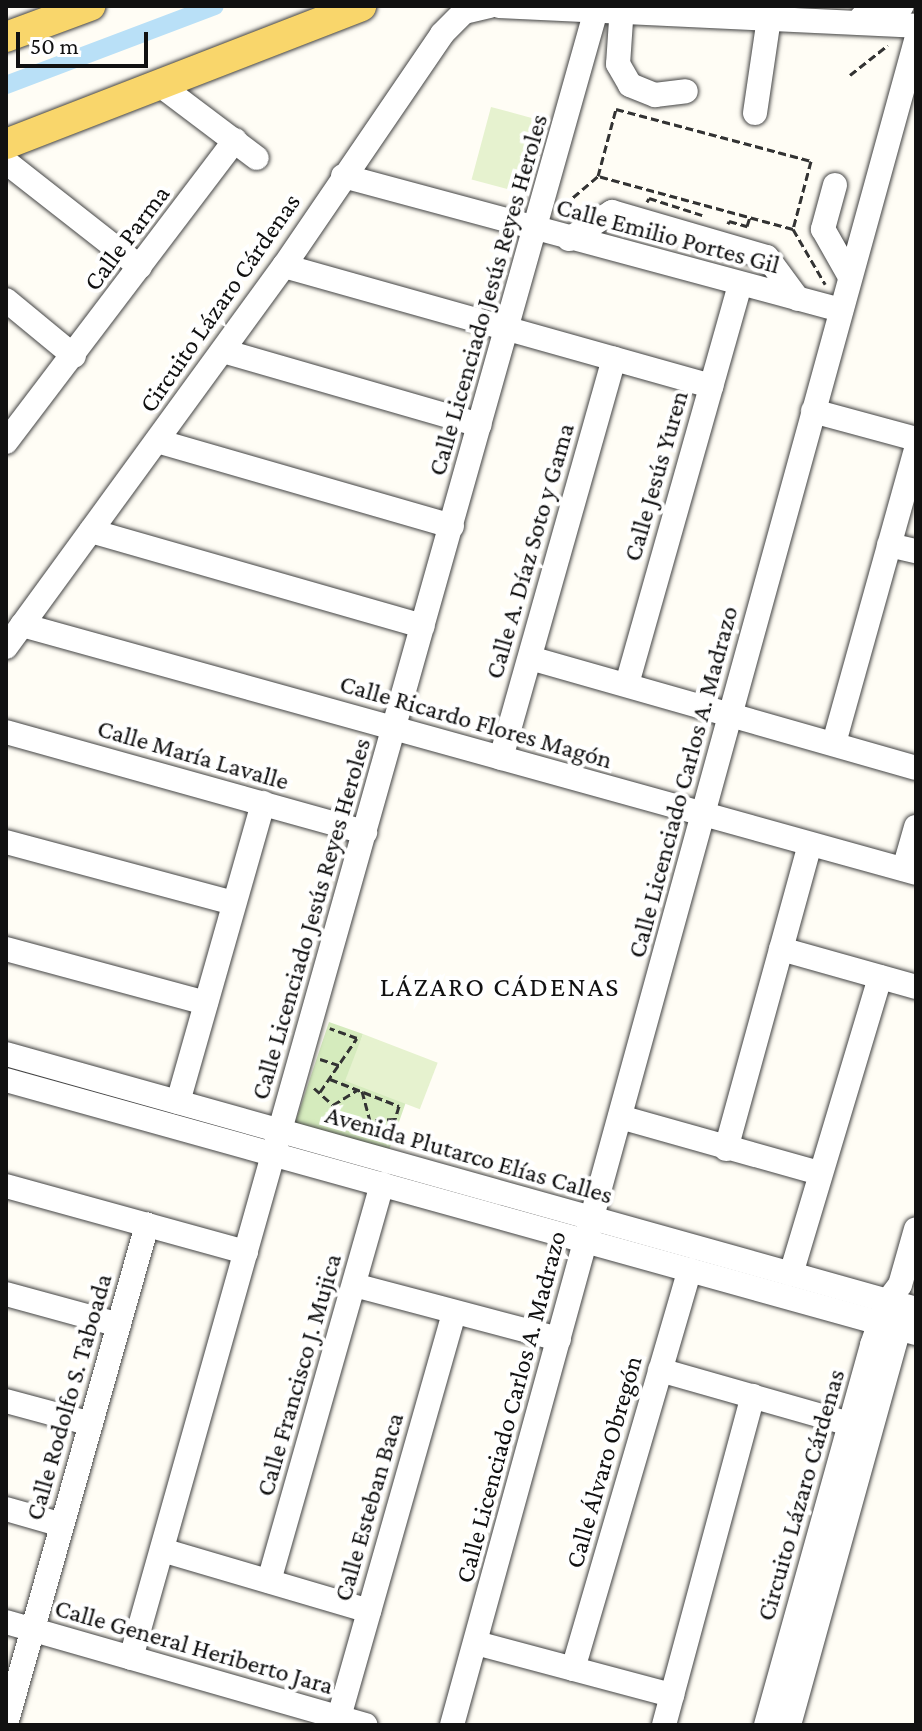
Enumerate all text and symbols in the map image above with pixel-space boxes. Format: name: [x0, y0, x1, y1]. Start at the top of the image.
scale bar: [20, 16, 152, 66]
text: 50 m: [30, 32, 79, 59]
street label: Calle Licenciado Jesús Reyes Heroles: [421, 111, 555, 479]
street label: Calle Parma: [77, 179, 177, 297]
street label: Circuito Lázaro Cárdenas: [133, 187, 307, 419]
street label: Calle Emilio Portes Gil: [553, 191, 783, 281]
street label: Calle Jesús Yuren: [617, 387, 695, 565]
street label: Calle A. Díaz Soto y Gama: [479, 420, 581, 682]
street label: Calle Licenciado Carlos A. Madrazo: [621, 603, 745, 961]
street label: Calle Ricardo Flores Magón: [336, 668, 616, 776]
street label: Calle María Lavalle: [94, 713, 292, 797]
street label: Calle Licenciado Jesús Reyes Heroles: [244, 735, 378, 1103]
district label: LÁZARO CÁDENAS: [380, 970, 620, 1004]
street label: Avenida Plutarco Elías Calles: [322, 1099, 616, 1211]
street label: Calle Licenciado Carlos A. Madrazo: [449, 1228, 573, 1586]
street label: Calle Francisco J. Mujica: [249, 1250, 349, 1500]
street label: Calle Rodolfo S. Taboada: [19, 1270, 119, 1524]
street label: Calle Álvaro Obregón: [559, 1352, 649, 1572]
street label: Circuito Lázaro Cárdenas: [750, 1366, 852, 1624]
street label: Calle Esteban Baca: [327, 1409, 411, 1605]
street label: Calle General Heriberto Jara: [51, 1592, 337, 1702]

